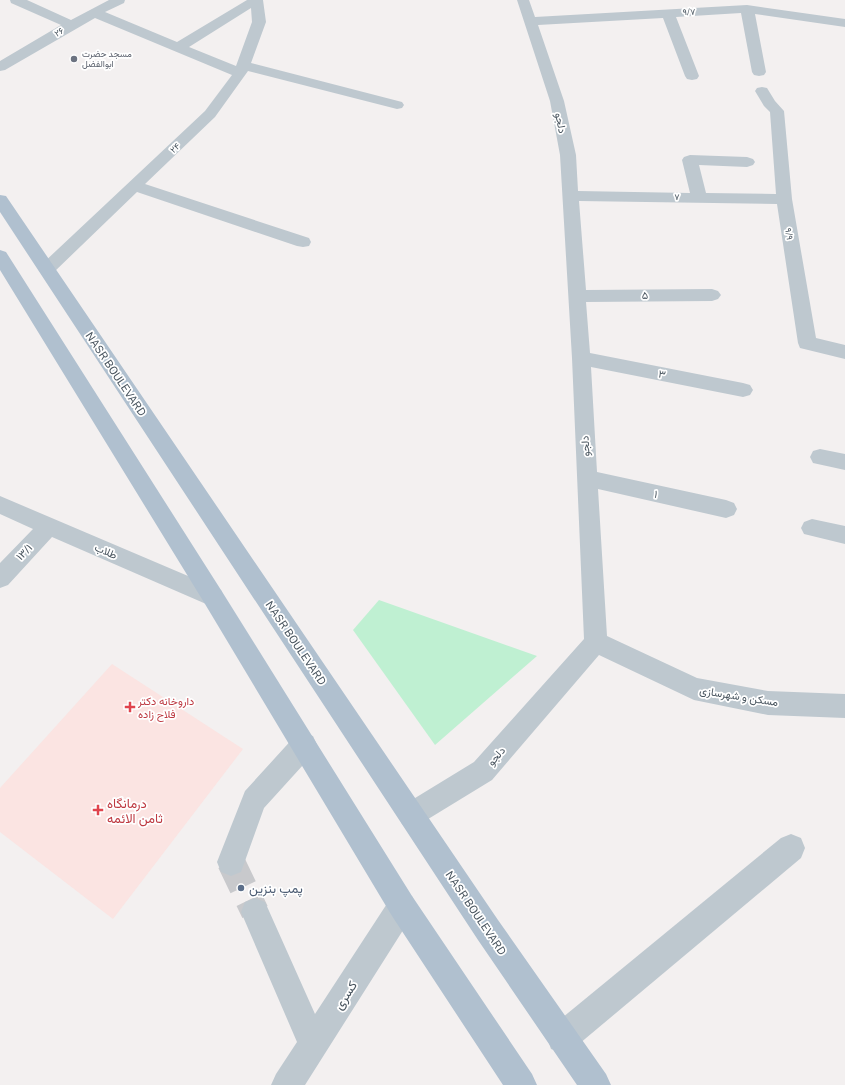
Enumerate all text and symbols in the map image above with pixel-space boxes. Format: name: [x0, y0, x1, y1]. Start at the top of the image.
street label: ۹/۷: [682, 6, 696, 17]
street label: ۲۶: [52, 24, 66, 39]
place label: مسجد حضرت ابوالفضل: [82, 48, 132, 70]
marker: مسجد حضرت ابوالفضل: [69, 54, 79, 64]
street label: دلجو: [552, 112, 569, 135]
street label: ۲۴: [167, 140, 182, 155]
street label: ۷: [674, 191, 680, 202]
street label: ۹/۹: [783, 227, 796, 241]
street label: ۵: [642, 289, 648, 301]
street label: NASR BOULEVARD: [83, 330, 149, 419]
street label: ۳: [657, 367, 667, 381]
street label: دلجو: [578, 435, 593, 457]
street label: ۱: [653, 488, 659, 500]
street label: طلاب: [92, 541, 119, 562]
street label: ۱۳/۱: [14, 542, 34, 562]
street label: NASR BOULEVARD: [263, 599, 329, 688]
street label: مسکن و شهرسازی: [699, 684, 779, 709]
place label: داروخانه دکتر فلاح زاده: [137, 695, 194, 722]
marker: داروخانه دکتر فلاح زاده: [125, 702, 135, 712]
street label: دلجو: [485, 744, 508, 768]
place label: درمانگاه ثامن الائمه: [107, 796, 163, 827]
marker: درمانگاه ثامن الائمه: [92, 804, 104, 816]
street label: NASR BOULEVARD: [443, 869, 509, 958]
place label: پمپ بنزین: [249, 881, 303, 898]
marker: پمپ بنزین: [236, 883, 246, 893]
street label: کسری: [331, 978, 361, 1013]

